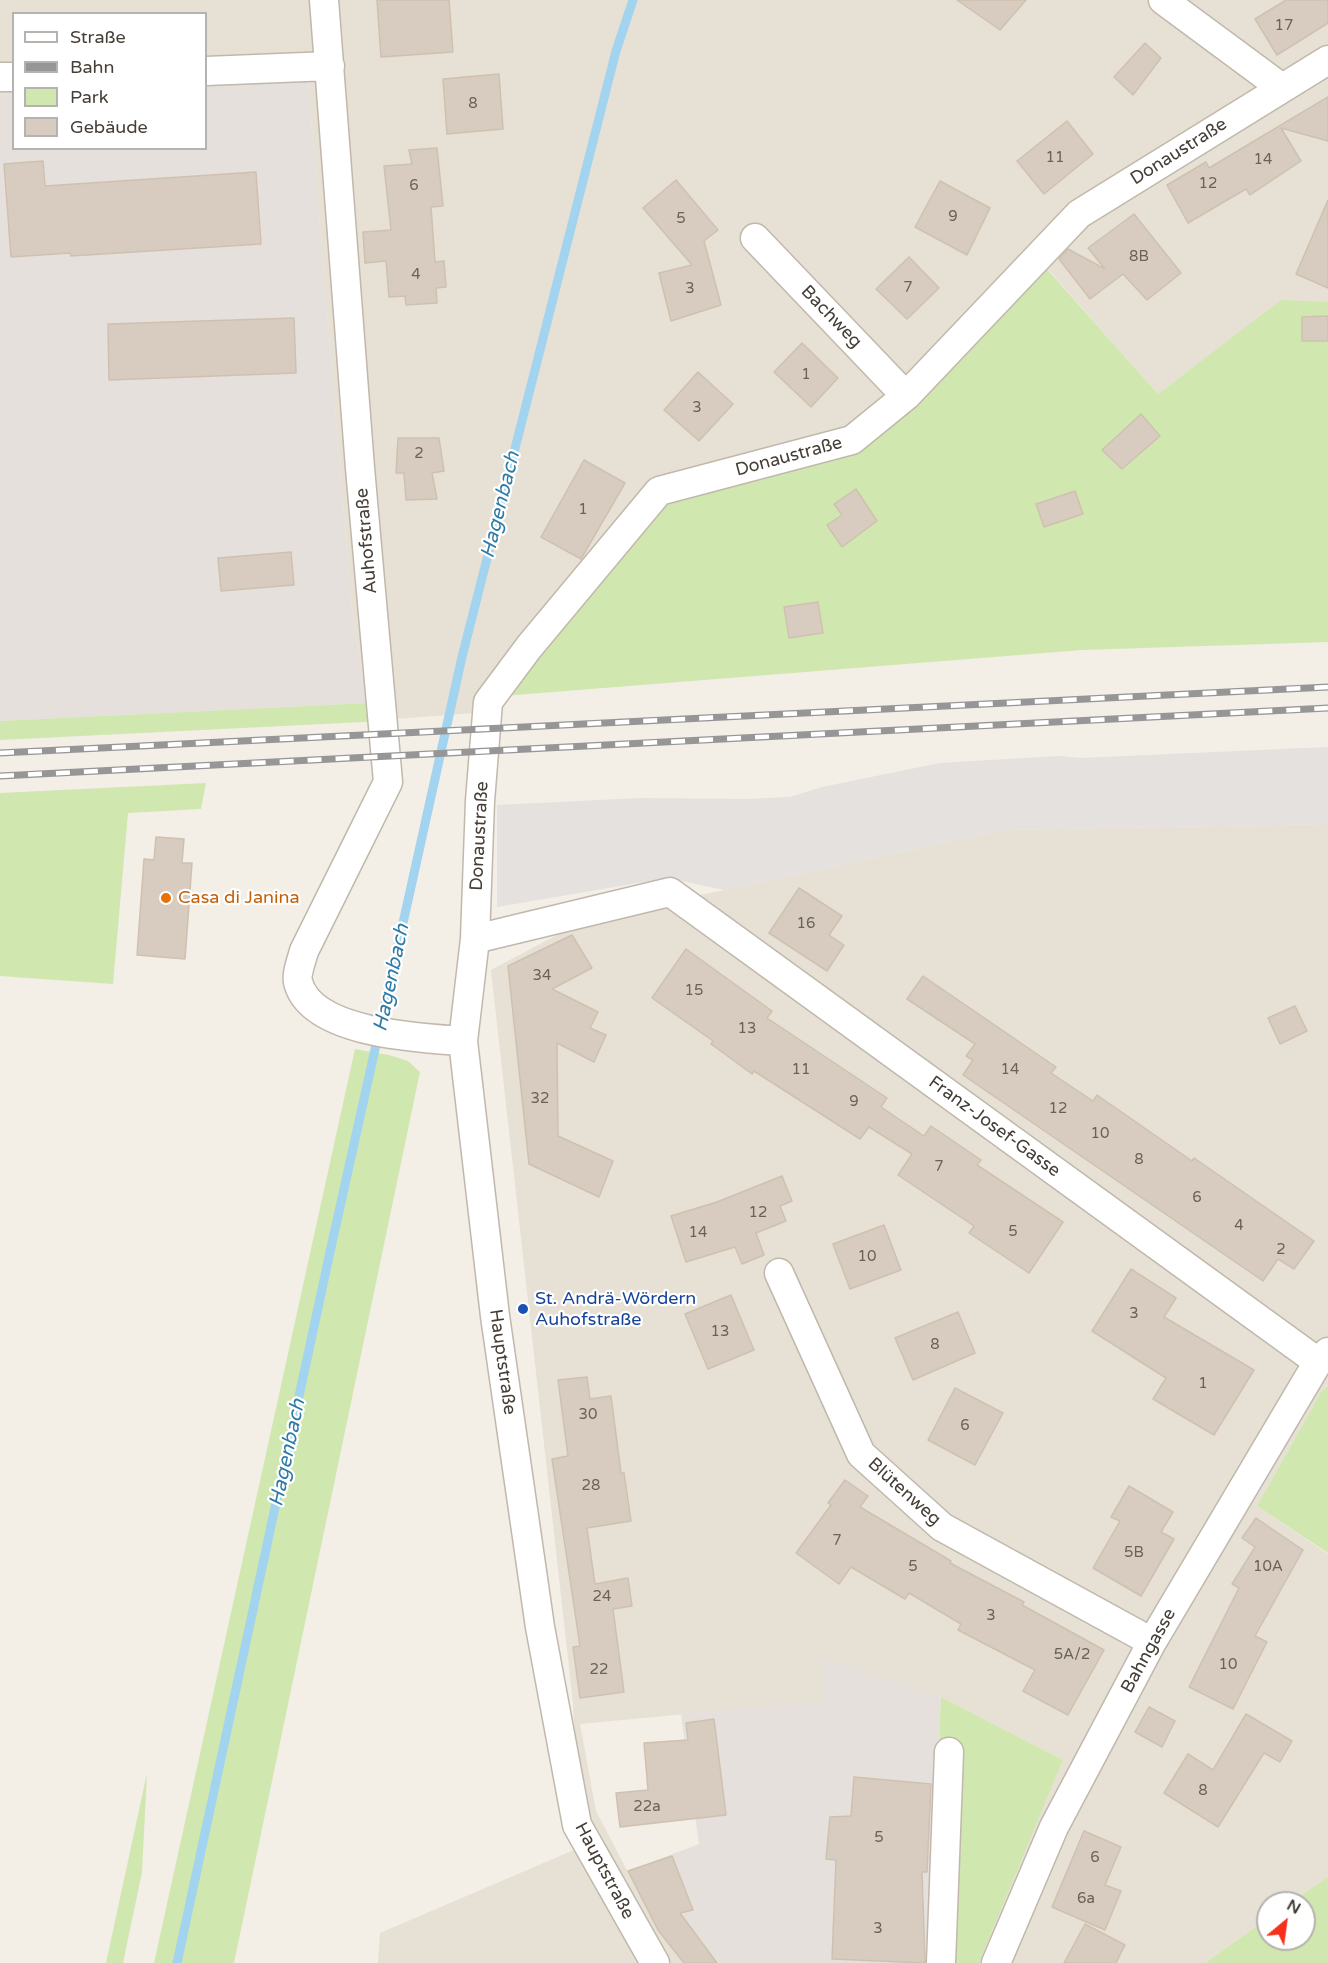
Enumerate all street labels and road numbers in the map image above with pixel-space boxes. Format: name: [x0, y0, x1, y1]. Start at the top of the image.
street label: Donaustraße: [1127, 114, 1231, 190]
street label: Bachweg: [796, 281, 866, 353]
street label: Donaustraße: [733, 432, 845, 482]
street label: Auhofstraße: [352, 487, 382, 595]
street label: Donaustraße: [466, 781, 494, 891]
street label: Franz-Josef-Gasse: [924, 1072, 1064, 1182]
street label: Hauptstraße: [484, 1308, 520, 1416]
street label: Blütenweg: [863, 1453, 945, 1531]
street label: Bahngasse: [1117, 1605, 1181, 1697]
street label: Hauptstraße: [570, 1819, 638, 1923]

